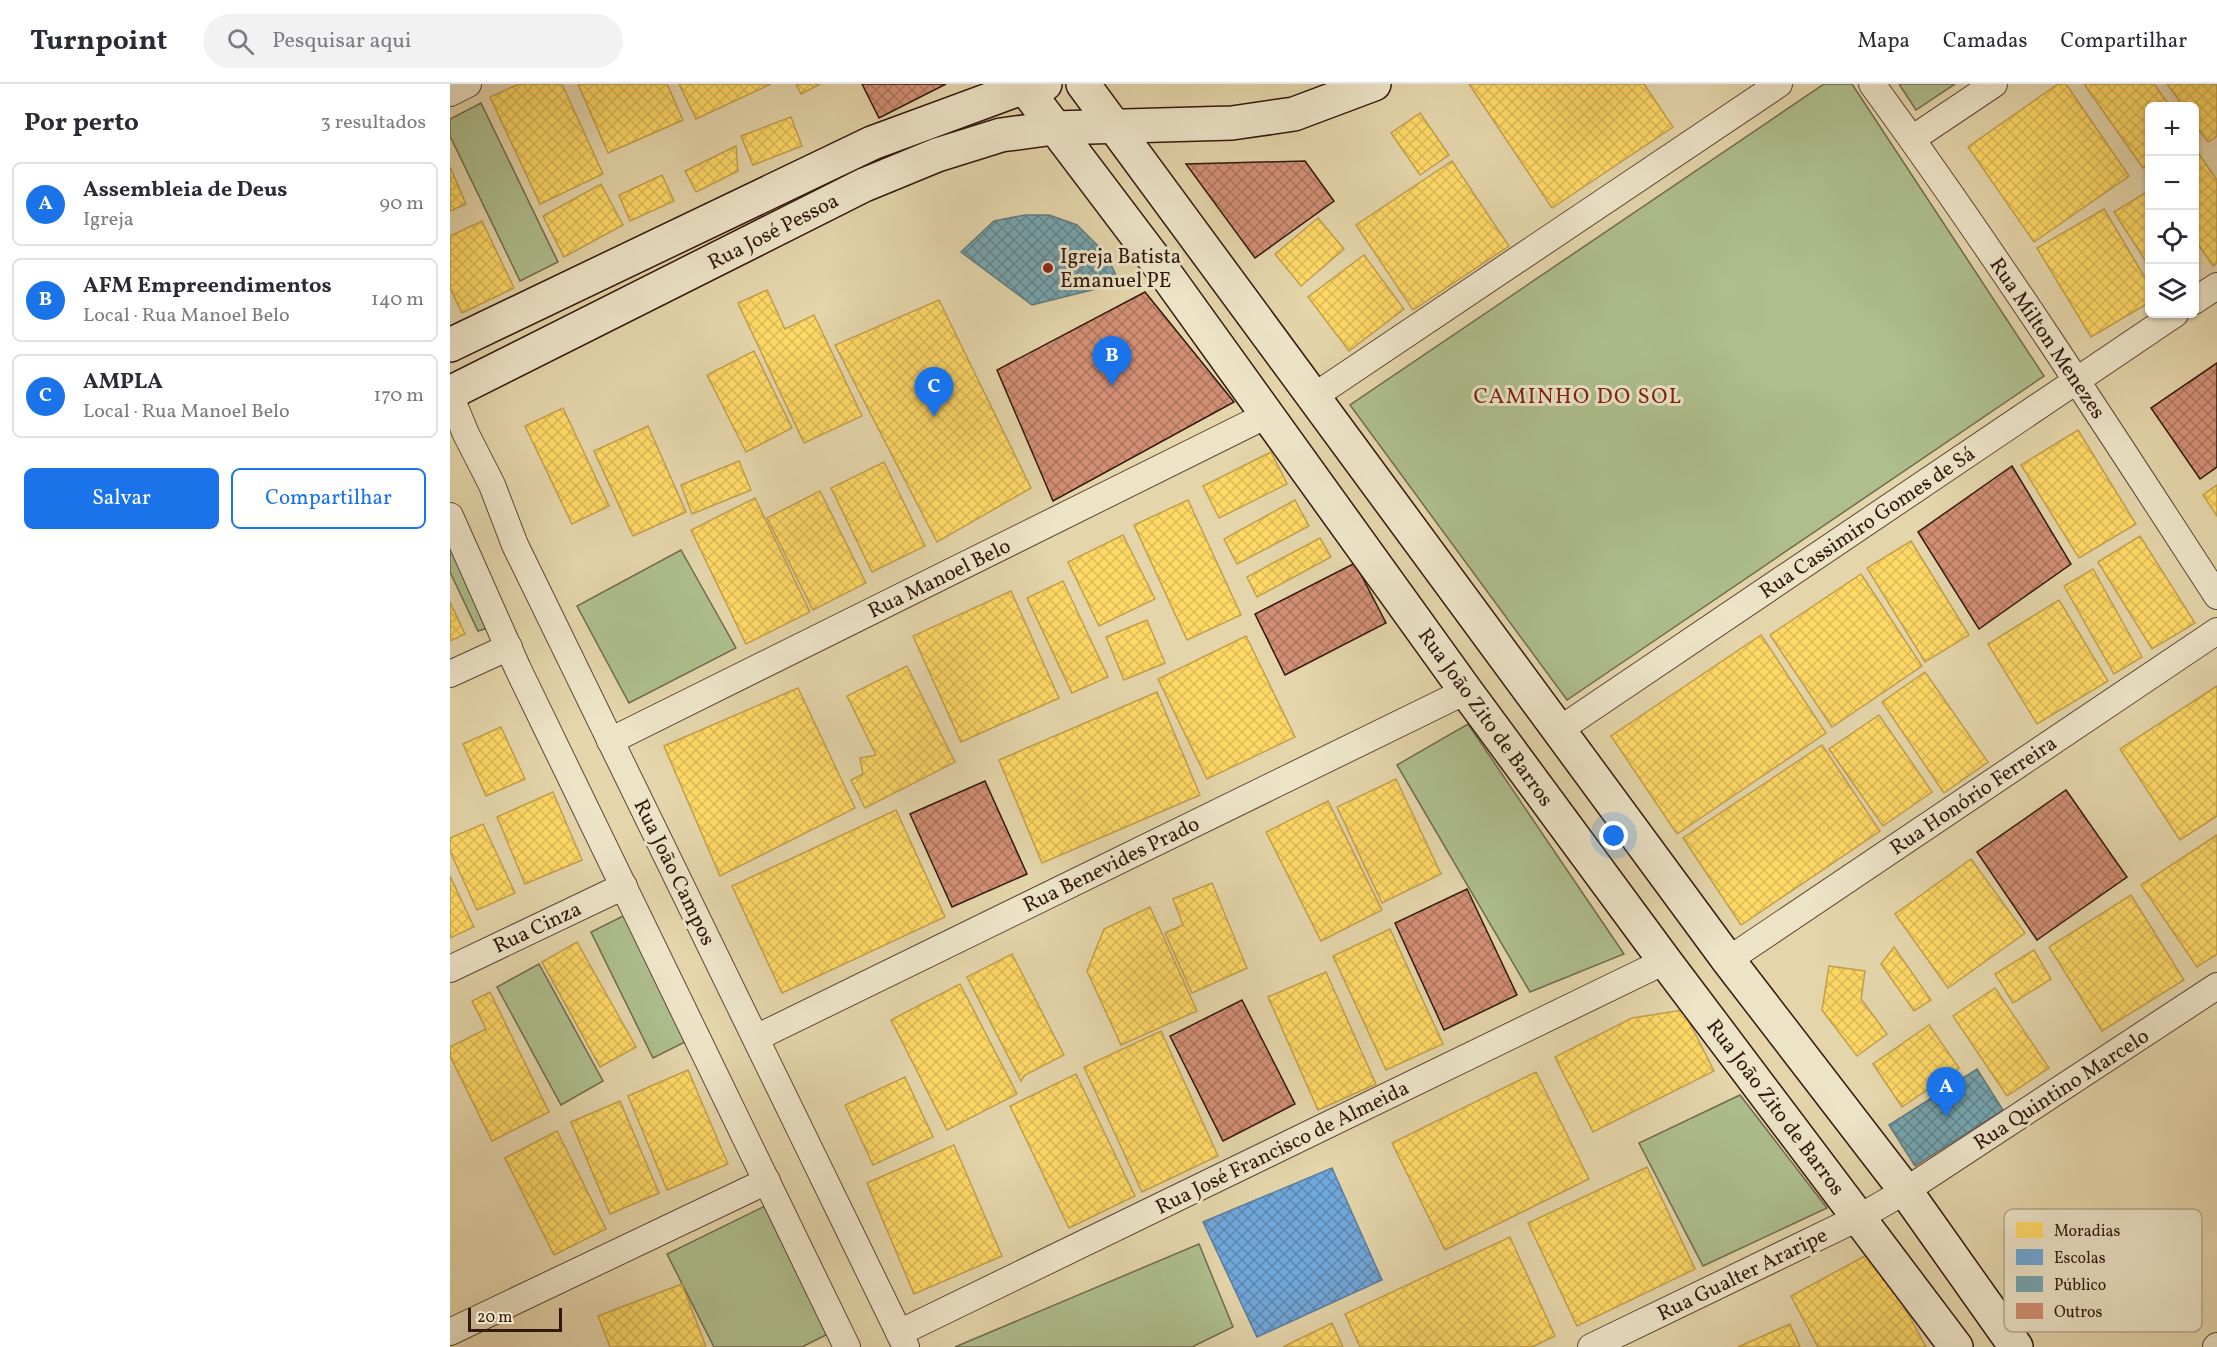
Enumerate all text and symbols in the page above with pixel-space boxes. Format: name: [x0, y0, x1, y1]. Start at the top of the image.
search box: [203, 14, 623, 68]
text: Turnpoint: [30, 22, 167, 61]
icon: search: [224, 25, 257, 58]
text: Pesquisar aqui: [272, 26, 411, 57]
text: Mapa: [1857, 27, 1910, 56]
text: Camadas: [1943, 27, 2027, 56]
text: Compartilhar: [2060, 27, 2187, 56]
map controls: [2145, 102, 2199, 318]
button: +: [2145, 102, 2199, 156]
text: Por perto: [24, 105, 139, 141]
text: 3 resultados: [321, 109, 426, 137]
button: −: [2145, 156, 2199, 210]
text: Assembleia de Deus: [83, 175, 288, 206]
street label: Rua José Pessoa: [703, 187, 844, 278]
text: A: [38, 190, 53, 218]
text: 90 m: [380, 190, 424, 218]
text: Igreja: [83, 206, 134, 234]
button: locate: [2145, 210, 2199, 264]
place label: Igreja Batista Emanuel PE: [1060, 243, 1181, 296]
street label: Rua Milton Menezes: [1982, 252, 2112, 425]
marker: Igreja Batista Emanuel PE: [1041, 261, 1055, 275]
button: layers: [2145, 264, 2199, 318]
text: AFM Empreendimentos: [83, 271, 332, 302]
text: B: [39, 286, 52, 314]
text: 140 m: [371, 286, 424, 314]
text: Local · Rua Manoel Belo: [83, 302, 290, 330]
pin: B: [1092, 336, 1132, 386]
text: AMPLA: [83, 367, 163, 398]
pin: C: [914, 368, 954, 417]
text: C: [39, 382, 52, 410]
text: 170 m: [374, 382, 424, 410]
district label: CAMINHO DO SOL: [1473, 382, 1683, 413]
text: Local · Rua Manoel Belo: [83, 398, 290, 426]
street label: Rua Cassimiro Gomes de Sá: [1754, 440, 1982, 606]
button: Salvar: [24, 468, 219, 529]
button: Compartilhar: [231, 468, 426, 529]
street label: Rua Manoel Belo: [863, 532, 1016, 626]
street label: Rua João Zito de Barros: [1410, 623, 1559, 813]
street label: Rua Honório Ferreira: [1885, 729, 2063, 863]
street label: Rua João Campos: [626, 795, 722, 951]
street label: Rua Benevides Prado: [1019, 810, 1205, 921]
your location: [1599, 821, 1628, 850]
street label: Rua Cinza: [489, 895, 587, 961]
street label: Rua João Zito de Barros: [1699, 1014, 1851, 1202]
street label: Rua Quintino Marcelo: [1968, 1023, 2155, 1158]
pin: A: [1926, 1068, 1966, 1117]
street label: Rua José Francisco de Almeida: [1151, 1074, 1414, 1222]
legend: [2004, 1209, 2202, 1332]
text: Moradias: [2054, 1221, 2121, 1243]
street label: Rua Gualter Araripe: [1653, 1222, 1833, 1329]
text: Escolas: [2054, 1248, 2106, 1270]
text: Público: [2054, 1275, 2106, 1297]
text: Outros: [2054, 1302, 2103, 1324]
scale bar: [468, 1305, 562, 1332]
text: 20 m: [477, 1307, 512, 1329]

